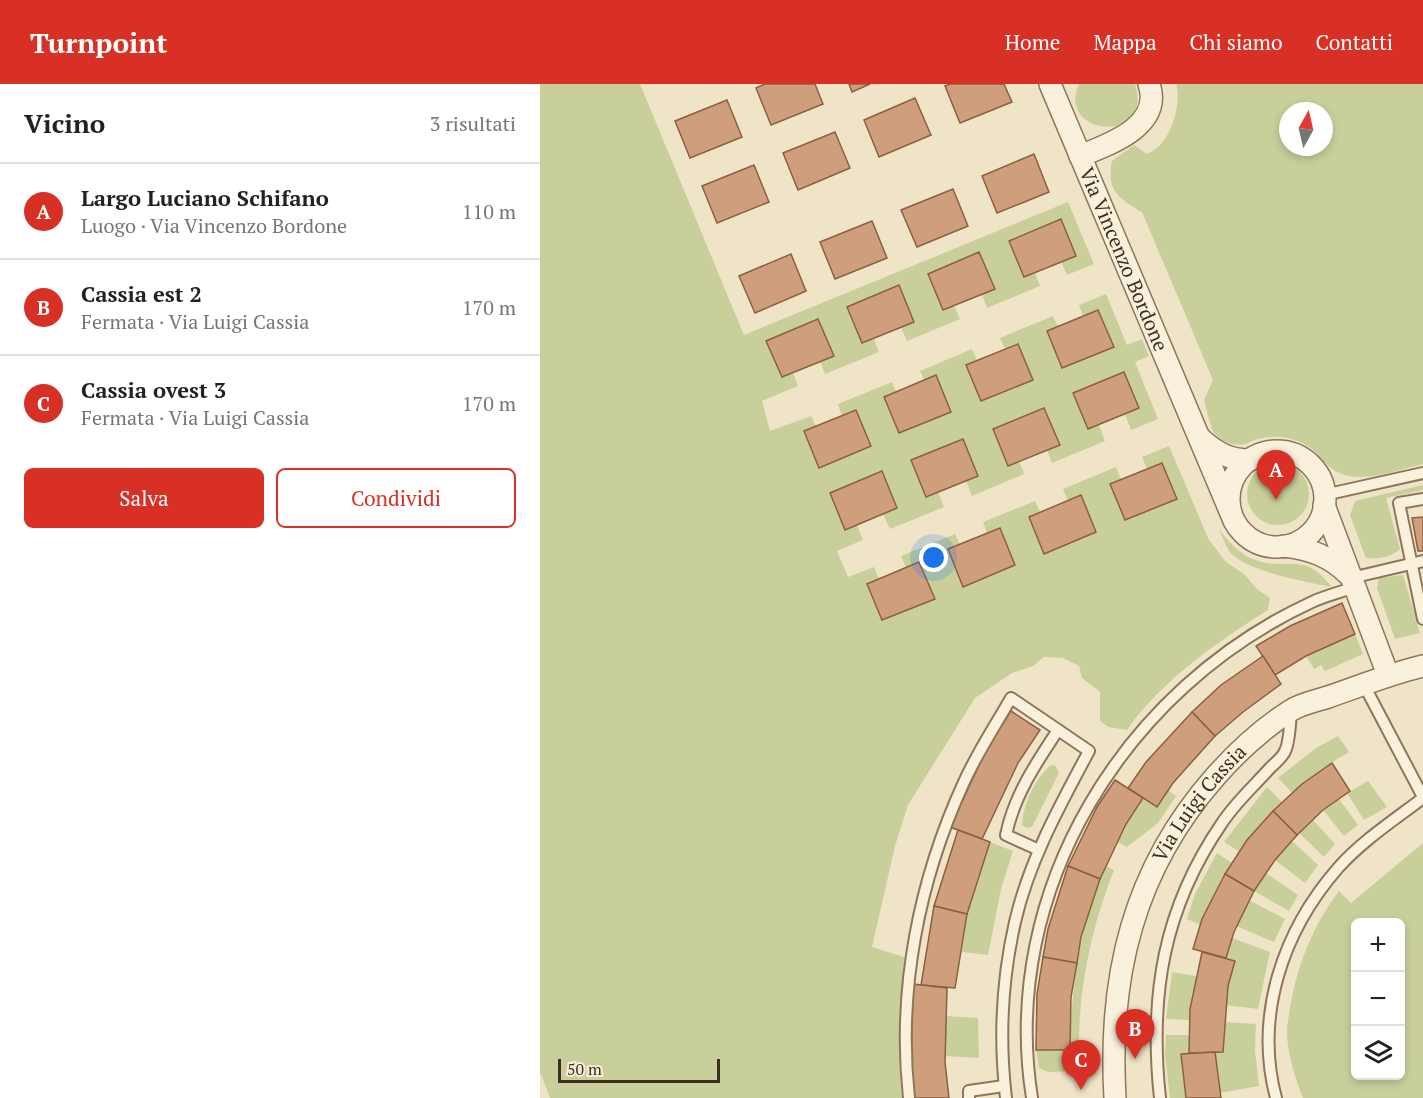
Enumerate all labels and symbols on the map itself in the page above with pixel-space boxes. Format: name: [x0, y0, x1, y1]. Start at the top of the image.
north arrow: [1279, 102, 1333, 156]
street label: Via Vincenzo Bordone: [1074, 163, 1175, 355]
pin: A: [1256, 450, 1296, 500]
your location: [919, 543, 948, 572]
street label: Via Luigi Cassia: [1146, 738, 1252, 866]
pin: B: [1116, 1010, 1154, 1059]
pin: C: [1062, 1040, 1100, 1090]
scale bar: [558, 1056, 720, 1084]

